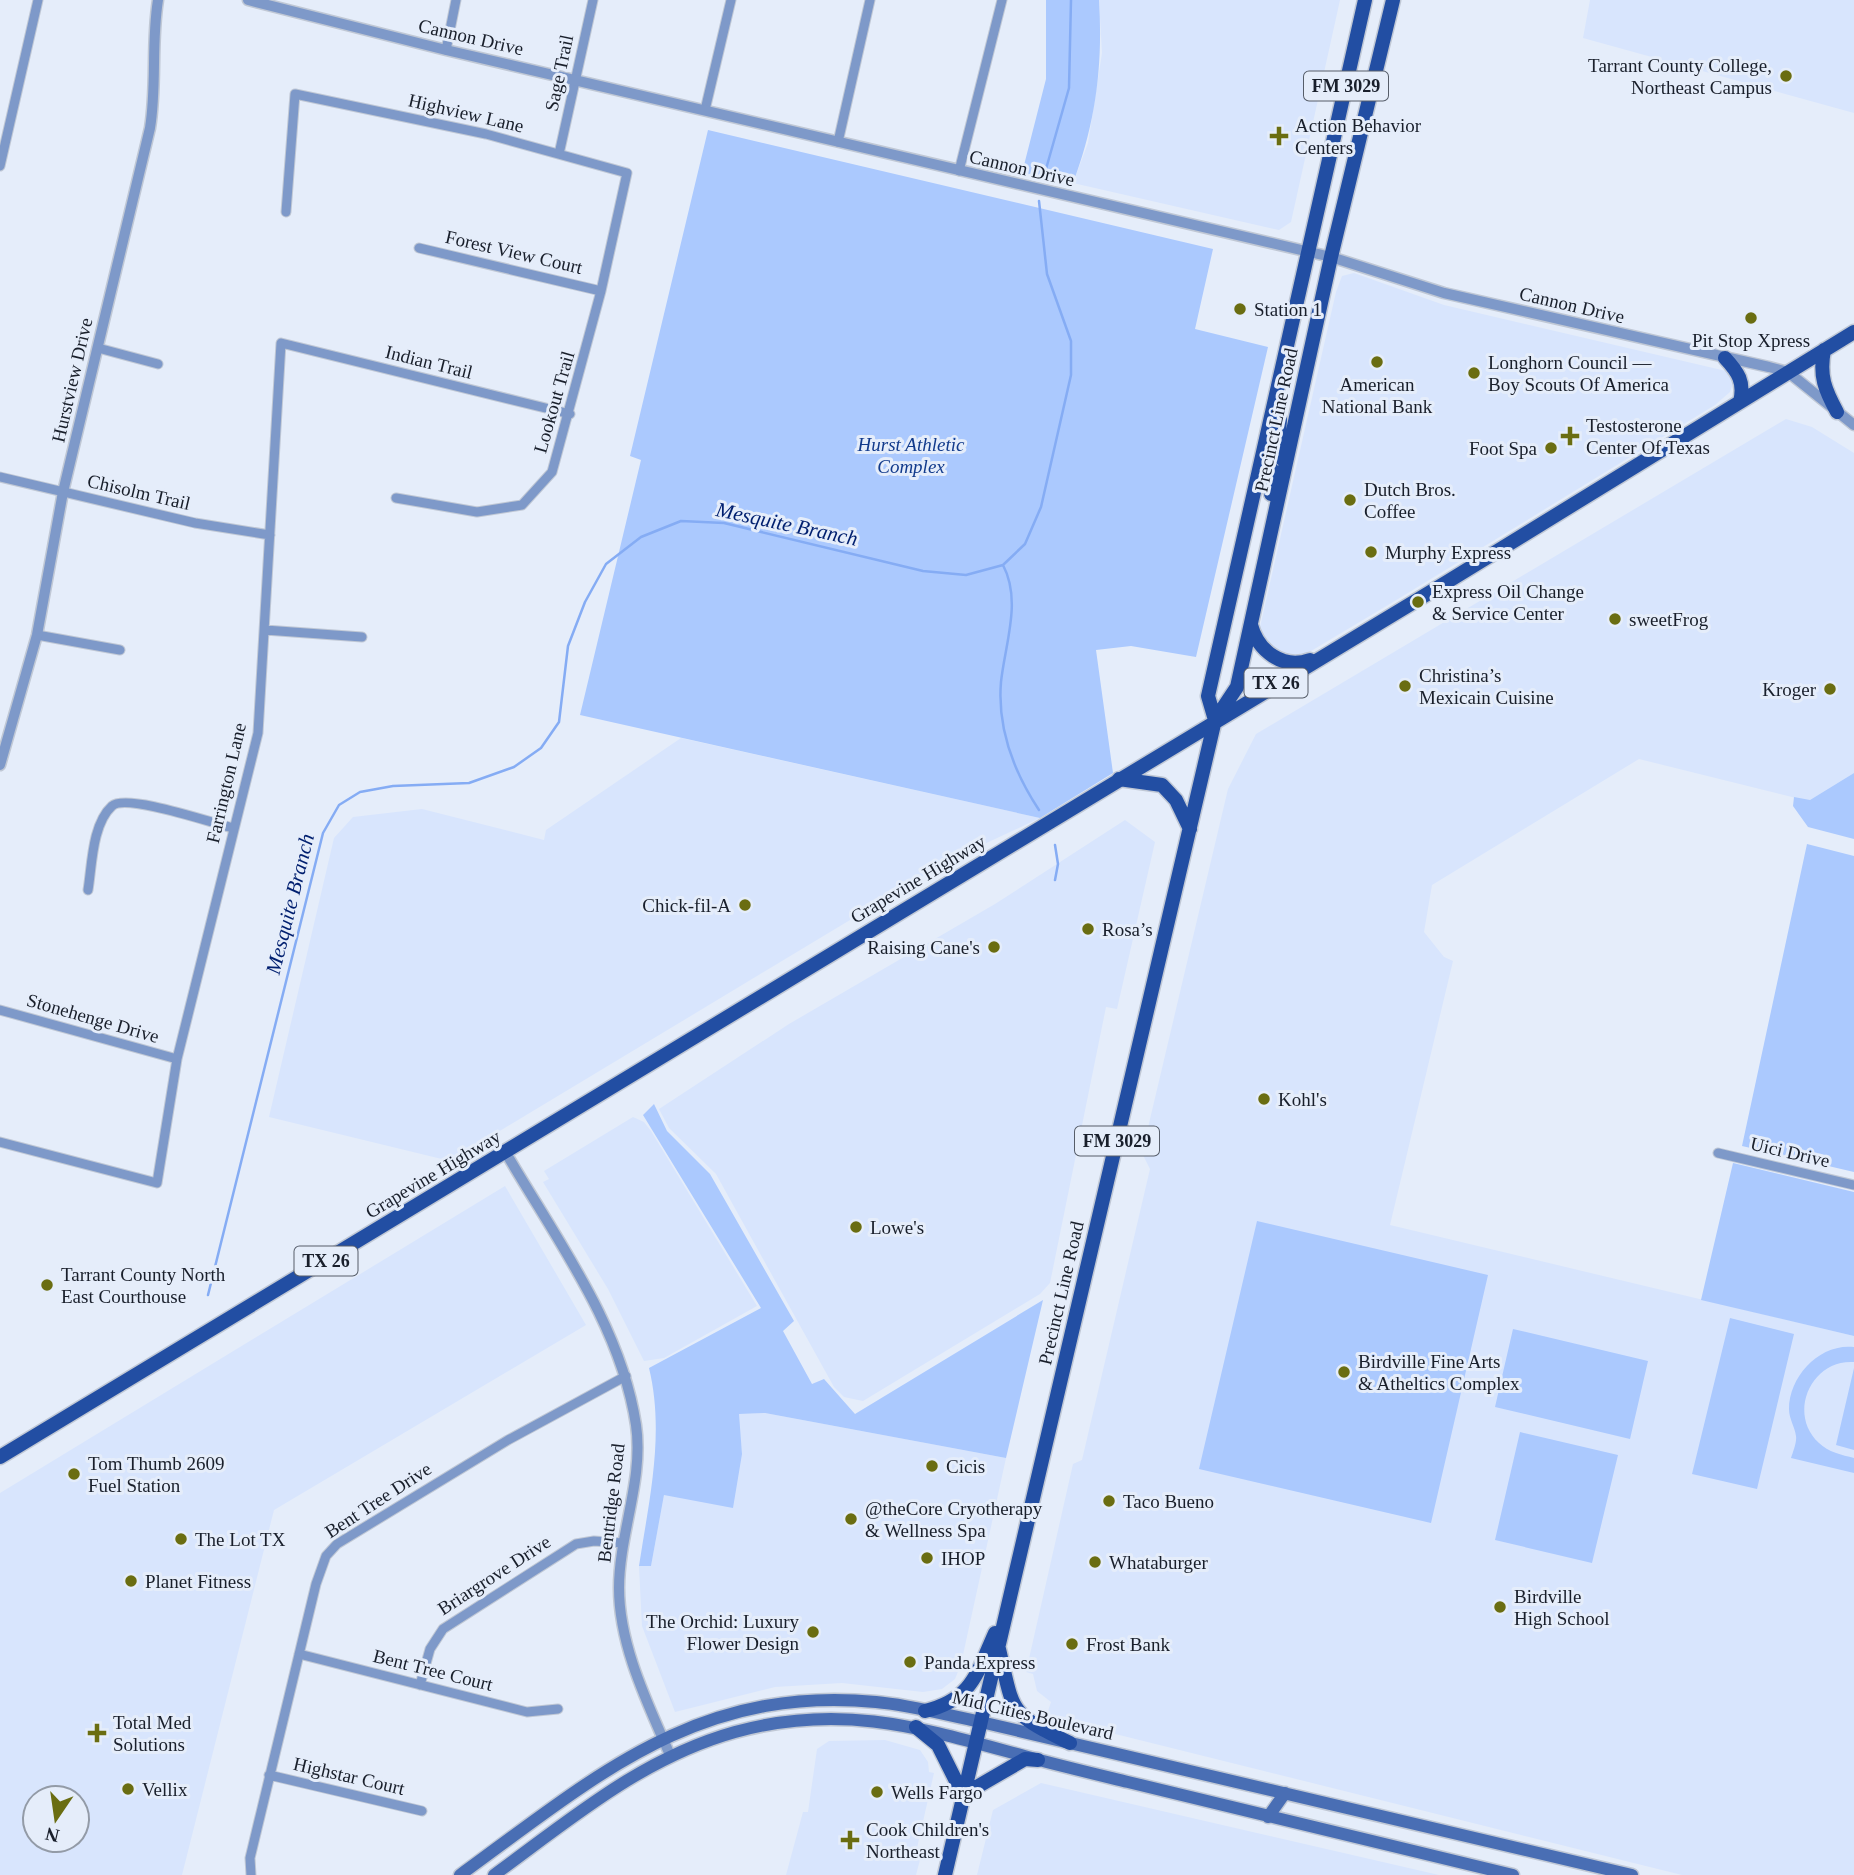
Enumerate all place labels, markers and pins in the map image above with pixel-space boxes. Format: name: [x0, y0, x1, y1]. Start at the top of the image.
place label: Tarrant County College, Northeast Campus: [1588, 55, 1772, 98]
marker: Tarrant County College, Northeast Campus: [1778, 68, 1794, 84]
place label: Action Behavior Centers: [1295, 115, 1422, 158]
marker: Action Behavior Centers: [1269, 126, 1289, 146]
place label: Station 1: [1254, 299, 1322, 320]
marker: Station 1: [1232, 301, 1248, 317]
marker: Pit Stop Xpress: [1743, 310, 1759, 326]
place label: Pit Stop Xpress: [1692, 330, 1810, 351]
place label: Longhorn Council — Boy Scouts Of America: [1488, 352, 1670, 395]
marker: American National Bank: [1369, 354, 1385, 370]
marker: Longhorn Council — Boy Scouts Of America: [1466, 365, 1482, 381]
place label: American National Bank: [1322, 374, 1433, 417]
place label: Testosterone Center Of Texas: [1586, 415, 1710, 458]
marker: Testosterone Center Of Texas: [1560, 426, 1580, 446]
place label: Foot Spa: [1469, 438, 1538, 459]
marker: Foot Spa: [1543, 440, 1559, 456]
place label: Dutch Bros. Coffee: [1364, 479, 1456, 522]
marker: Dutch Bros. Coffee: [1342, 492, 1358, 508]
place label: Murphy Express: [1385, 542, 1511, 563]
marker: Murphy Express: [1363, 544, 1379, 560]
place label: Express Oil Change & Service Center: [1432, 581, 1584, 624]
marker: Express Oil Change & Service Center: [1410, 594, 1426, 610]
place label: sweetFrog: [1629, 609, 1709, 630]
marker: sweetFrog: [1607, 611, 1623, 627]
place label: Christina’s Mexicain Cuisine: [1419, 665, 1554, 708]
marker: Christina’s Mexicain Cuisine: [1397, 678, 1413, 694]
place label: Kroger: [1762, 679, 1817, 700]
marker: Kroger: [1822, 681, 1838, 697]
place label: Chick-fil-A: [642, 895, 731, 916]
marker: Chick-fil-A: [737, 897, 753, 913]
place label: Rosa’s: [1102, 919, 1153, 940]
marker: Rosa’s: [1080, 921, 1096, 937]
place label: Raising Cane's: [867, 937, 980, 958]
marker: Raising Cane's: [986, 939, 1002, 955]
place label: Kohl's: [1278, 1089, 1327, 1110]
marker: Kohl's: [1256, 1091, 1272, 1107]
place label: Lowe's: [870, 1217, 924, 1238]
marker: Lowe's: [848, 1219, 864, 1235]
place label: Tarrant County North East Courthouse: [61, 1264, 226, 1307]
marker: Tarrant County North East Courthouse: [39, 1277, 55, 1293]
place label: Birdville Fine Arts & Atheltics Complex: [1358, 1351, 1520, 1394]
marker: Birdville Fine Arts & Atheltics Complex: [1336, 1364, 1352, 1380]
place label: Tom Thumb 2609 Fuel Station: [88, 1453, 225, 1496]
place label: Cicis: [946, 1456, 985, 1477]
marker: Cicis: [924, 1458, 940, 1474]
marker: Tom Thumb 2609 Fuel Station: [66, 1466, 82, 1482]
place label: Taco Bueno: [1123, 1491, 1214, 1512]
marker: Taco Bueno: [1101, 1493, 1117, 1509]
place label: @theCore Cryotherapy & Wellness Spa: [865, 1498, 1043, 1541]
marker: @theCore Cryotherapy & Wellness Spa: [843, 1511, 859, 1527]
place label: The Lot TX: [195, 1529, 286, 1550]
marker: The Lot TX: [173, 1531, 189, 1547]
place label: IHOP: [941, 1548, 985, 1569]
marker: IHOP: [919, 1550, 935, 1566]
place label: Whataburger: [1109, 1552, 1208, 1573]
marker: Whataburger: [1087, 1554, 1103, 1570]
place label: Planet Fitness: [145, 1571, 251, 1592]
marker: Planet Fitness: [123, 1573, 139, 1589]
place label: Birdville High School: [1514, 1586, 1610, 1629]
marker: Birdville High School: [1492, 1599, 1508, 1615]
place label: The Orchid: Luxury Flower Design: [646, 1611, 799, 1654]
marker: The Orchid: Luxury Flower Design: [805, 1624, 821, 1640]
place label: Frost Bank: [1086, 1634, 1170, 1655]
marker: Frost Bank: [1064, 1636, 1080, 1652]
place label: Panda Express: [924, 1652, 1035, 1673]
marker: Panda Express: [902, 1654, 918, 1670]
place label: Total Med Solutions: [113, 1712, 192, 1755]
marker: Total Med Solutions: [87, 1723, 107, 1743]
place label: Vellix: [142, 1779, 188, 1800]
marker: Vellix: [120, 1781, 136, 1797]
place label: Wells Fargo: [891, 1782, 983, 1803]
marker: Wells Fargo: [869, 1784, 885, 1800]
place label: Cook Children's Northeast: [866, 1819, 989, 1862]
marker: Cook Children's Northeast: [840, 1830, 860, 1850]

